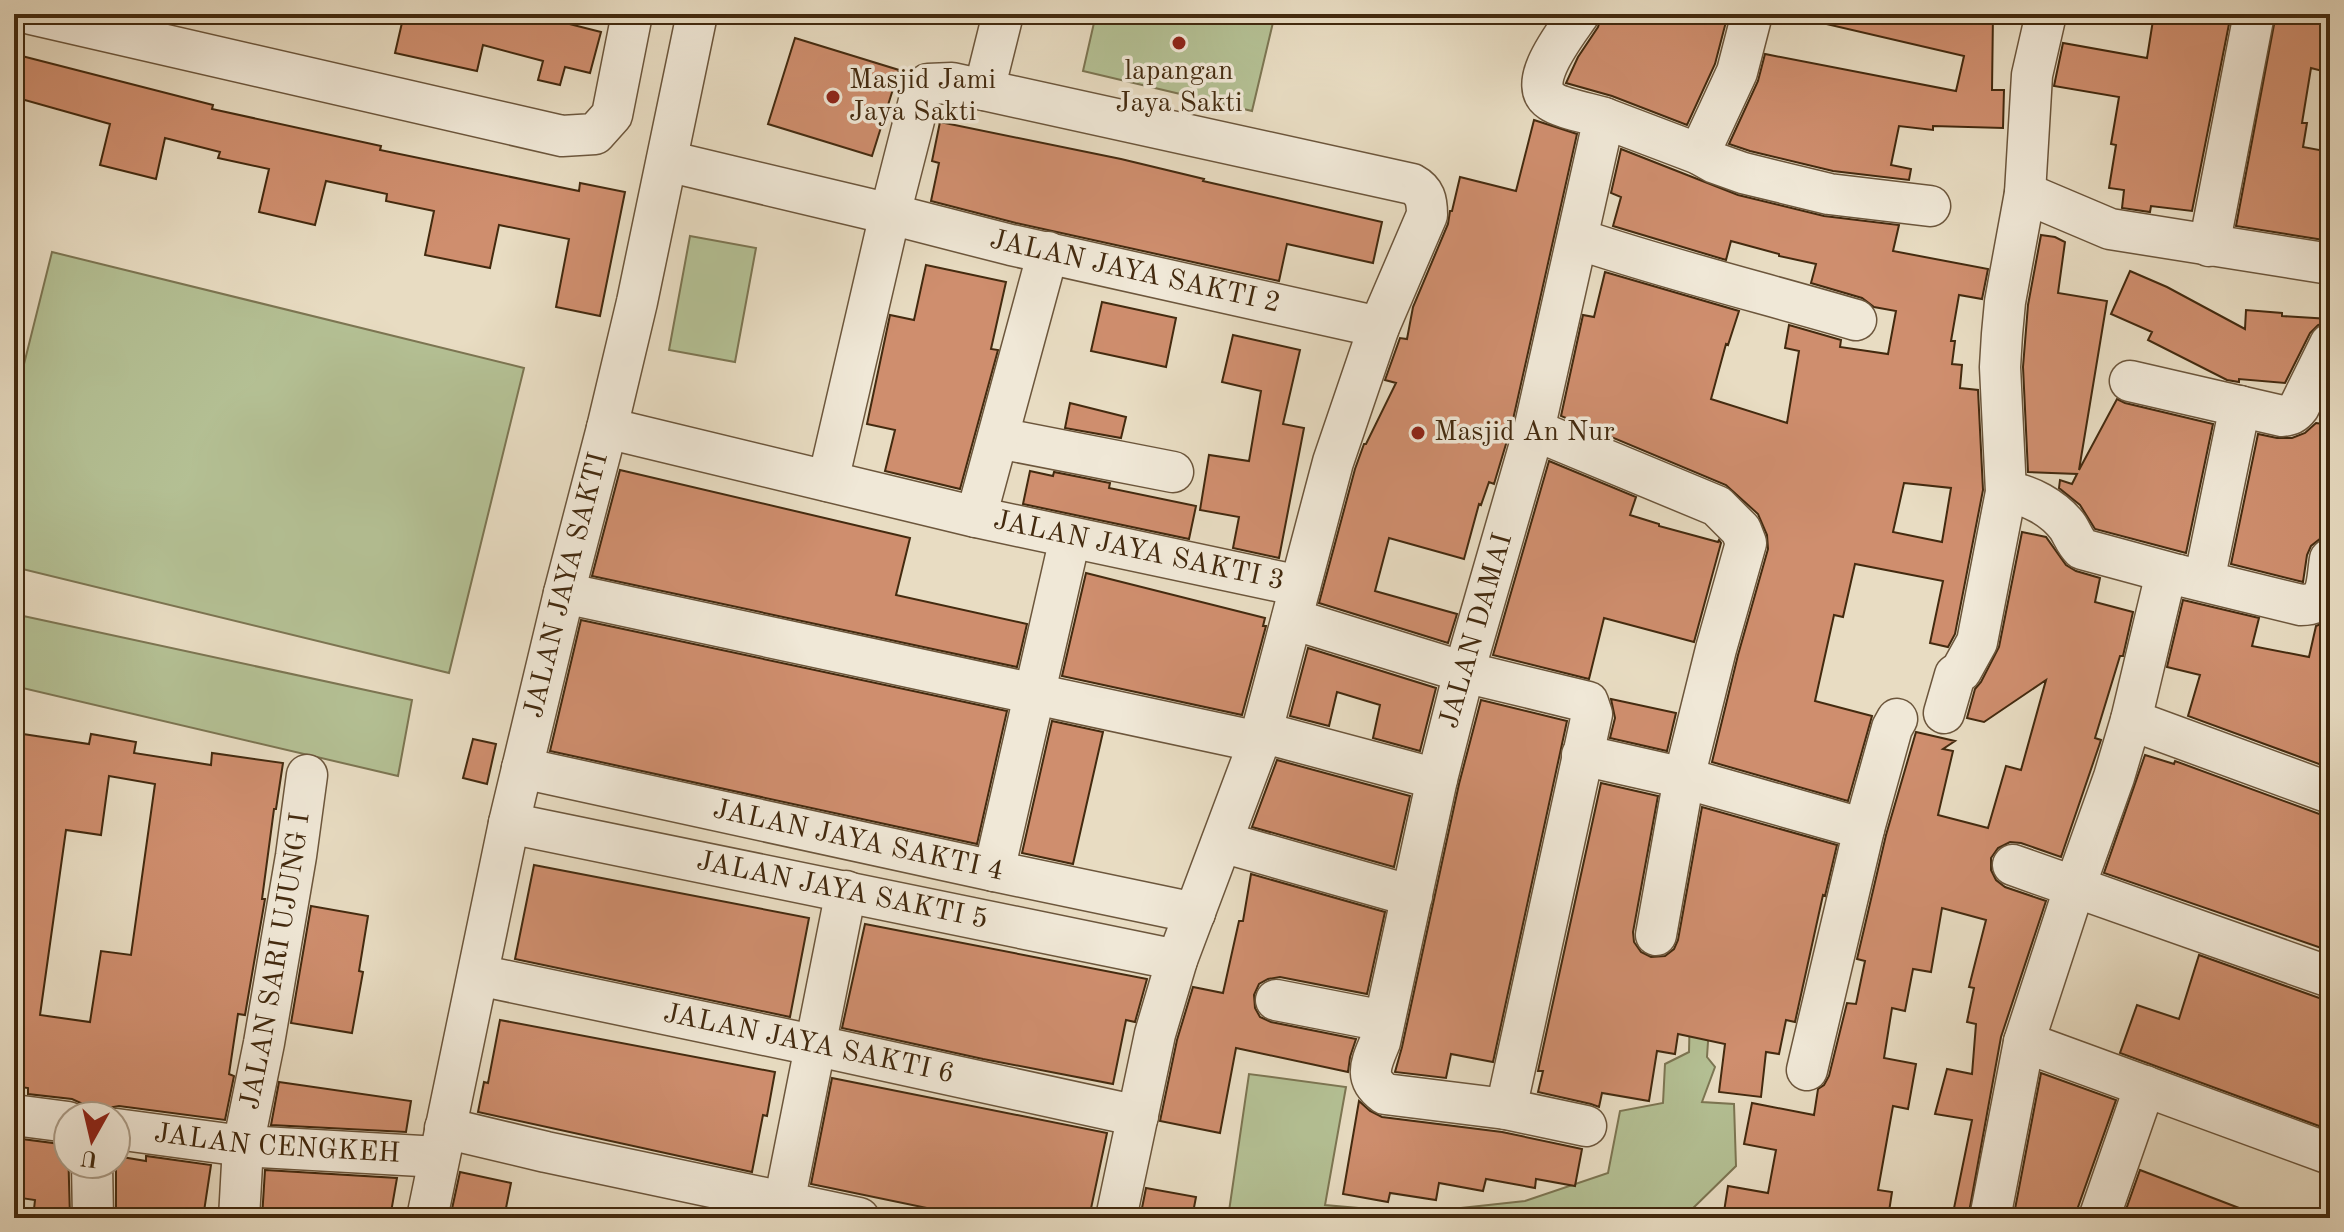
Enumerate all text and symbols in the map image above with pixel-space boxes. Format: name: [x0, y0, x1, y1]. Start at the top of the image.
marker: lapangan Jaya Sakti: [1170, 34, 1188, 52]
place label: lapangan Jaya Sakti: [1115, 58, 1243, 118]
place label: Masjid Jami Jaya Sakti: [849, 67, 996, 127]
marker: Masjid Jami Jaya Sakti: [824, 88, 842, 106]
street label: JALAN JAYA SAKTI 2: [987, 226, 1283, 319]
place label: Masjid An Nur: [1434, 419, 1615, 447]
marker: Masjid An Nur: [1409, 424, 1427, 442]
street label: JALAN JAYA SAKTI: [521, 450, 614, 721]
street label: JALAN JAYA SAKTI 3: [991, 507, 1287, 596]
street label: JALAN DAMAI: [1436, 530, 1518, 732]
street label: JALAN JAYA SAKTI 4: [710, 796, 1006, 887]
street label: JALAN SARI UJUNG I: [237, 811, 316, 1112]
street label: JALAN JAYA SAKTI 5: [694, 848, 990, 935]
street label: JALAN JAYA SAKTI 6: [661, 1000, 957, 1089]
north arrow: [52, 1100, 132, 1180]
street label: JALAN CENGKEH: [152, 1120, 401, 1169]
text: U: [79, 1146, 100, 1170]

